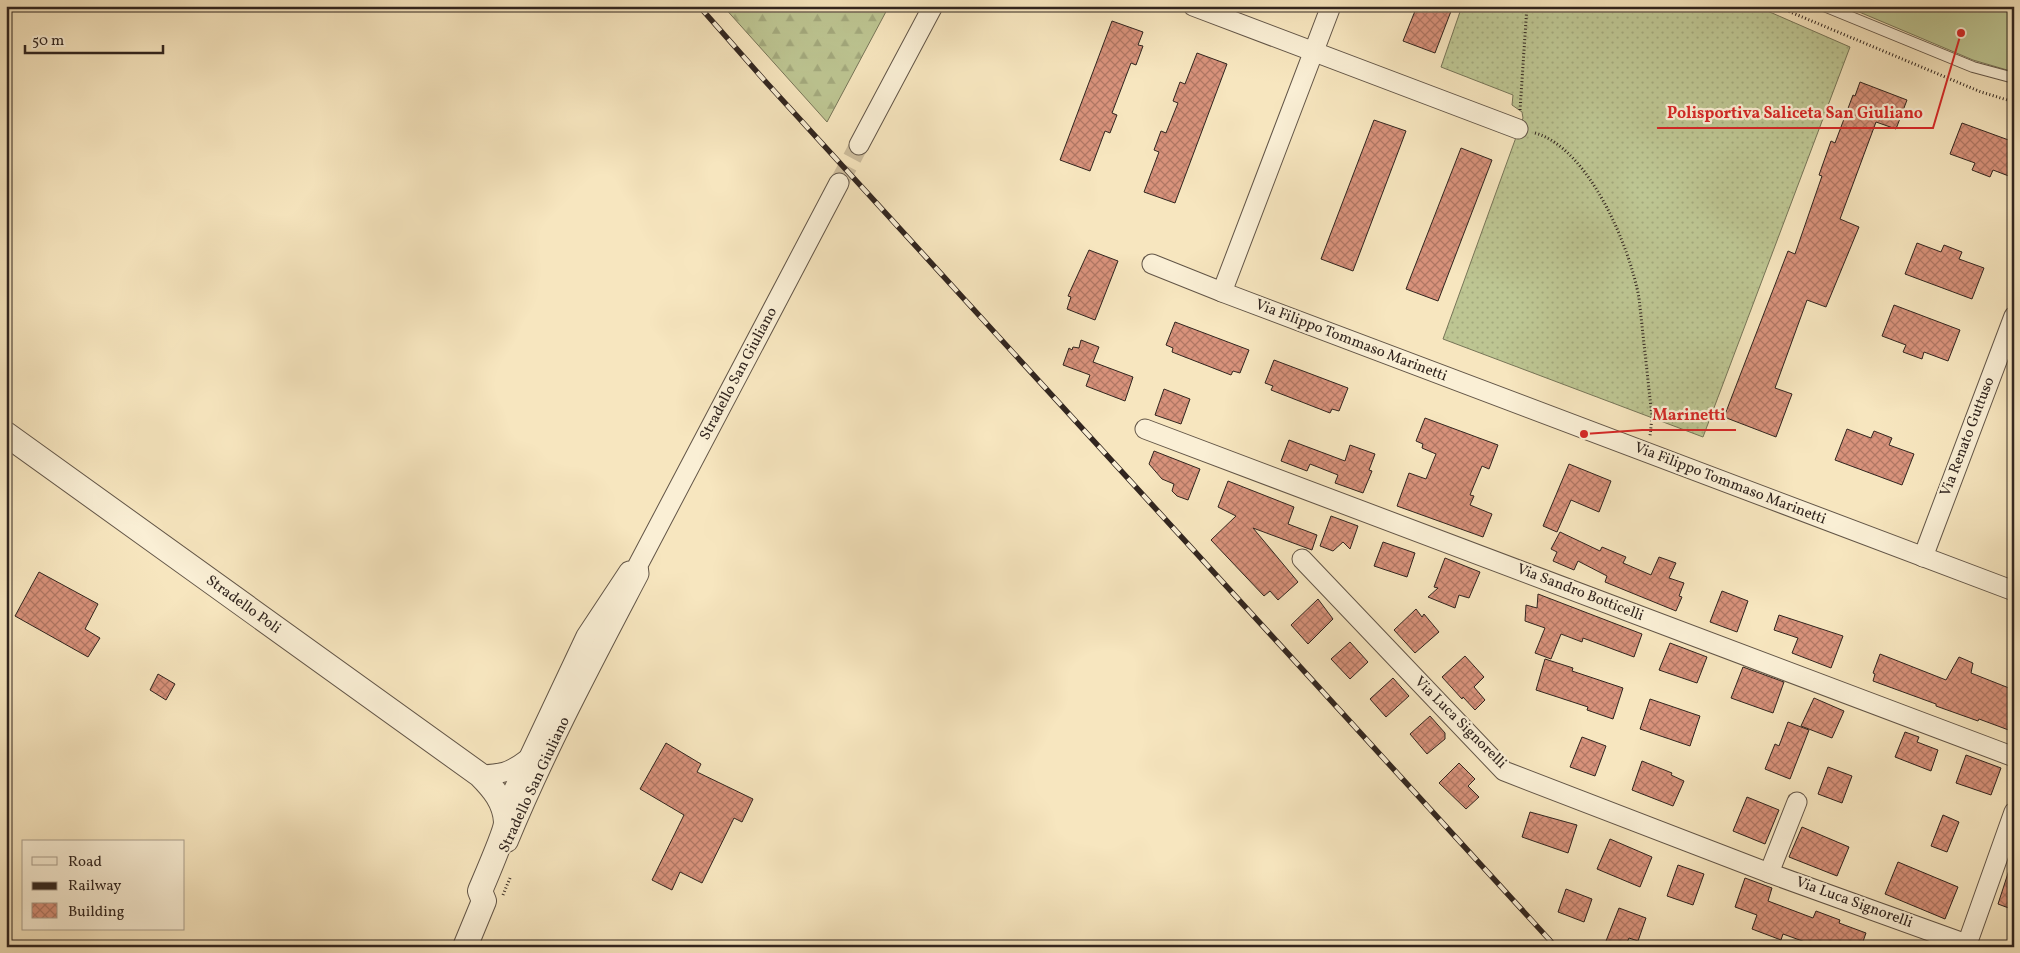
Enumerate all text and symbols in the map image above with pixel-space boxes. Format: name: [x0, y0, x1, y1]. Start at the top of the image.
scale bar: [25, 22, 162, 54]
text: 50 m: [32, 31, 64, 52]
callout: Polisportiva Saliceta San Giuliano: [1657, 97, 1933, 128]
text: Polisportiva Saliceta San Giuliano: [1667, 103, 1923, 125]
street label: Via Filippo Tommaso Marinetti: [1252, 295, 1450, 387]
street label: Stradello San Giuliano: [695, 304, 783, 444]
street label: Via Renato Guttuso: [1936, 374, 2000, 500]
callout: Marinetti: [1642, 399, 1736, 430]
text: Marinetti: [1652, 405, 1726, 427]
street label: Via Filippo Tommaso Marinetti: [1631, 438, 1829, 530]
street label: Via Sandro Botticelli: [1513, 559, 1647, 627]
street label: Stradello Poli: [201, 571, 285, 639]
street label: Via Luca Signorelli: [1409, 672, 1511, 774]
street label: Stradello San Giuliano: [494, 714, 576, 856]
legend: [22, 840, 185, 930]
text: Road: [68, 852, 102, 873]
street label: Via Luca Signorelli: [1793, 872, 1915, 934]
text: Railway: [68, 876, 121, 897]
text: Building: [68, 902, 125, 923]

